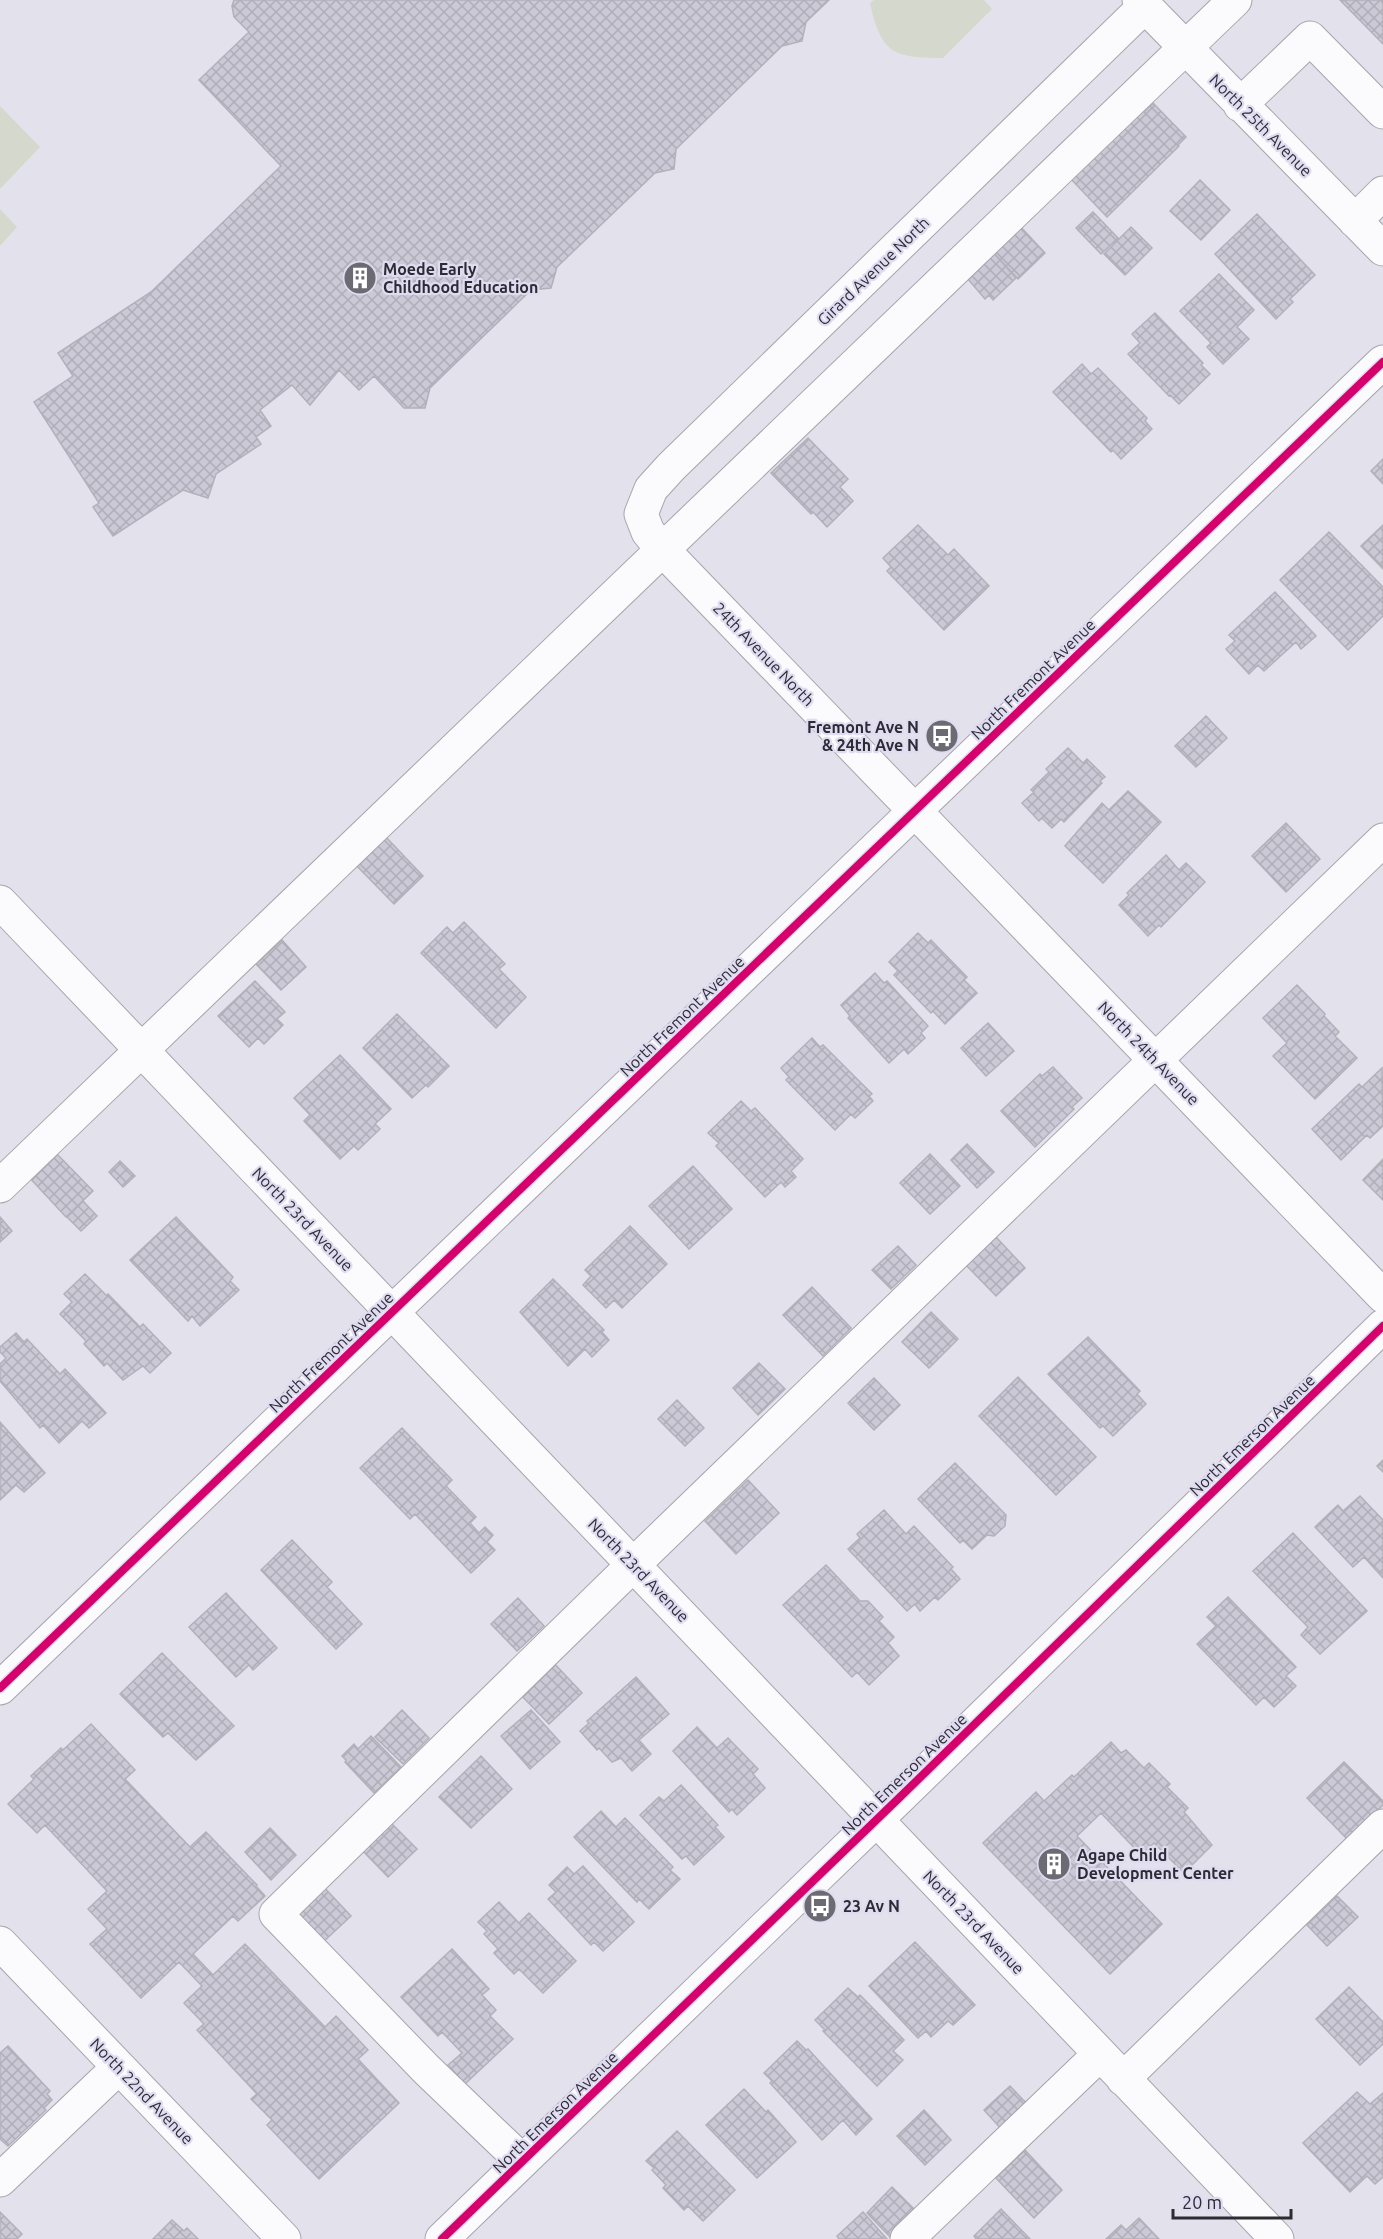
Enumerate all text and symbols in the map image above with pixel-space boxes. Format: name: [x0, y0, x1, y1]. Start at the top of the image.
street label: North 25th Avenue: [1206, 70, 1316, 180]
street label: Girard Avenue North: [814, 213, 932, 329]
building icon: Moede Early Childhood Education: [342, 260, 378, 296]
place label: Moede Early Childhood Education: [383, 260, 538, 296]
street label: 24th Avenue North: [710, 598, 818, 710]
street label: North Fremont Avenue: [967, 615, 1099, 743]
place label: Fremont Ave N & 24th Ave N: [807, 718, 919, 754]
bus stop icon: Fremont Ave N & 24th Ave N: [924, 718, 960, 754]
street label: North Fremont Avenue: [616, 952, 748, 1080]
street label: North 24th Avenue: [1095, 997, 1203, 1109]
street label: North 23rd Avenue: [249, 1163, 357, 1275]
street label: North Fremont Avenue: [265, 1288, 397, 1416]
street label: North Emerson Avenue: [1186, 1371, 1318, 1499]
street label: North 23rd Avenue: [585, 1514, 693, 1626]
street label: North Emerson Avenue: [838, 1710, 970, 1838]
building icon: Agape Child Development Center: [1036, 1846, 1072, 1882]
place label: Agape Child Development Center: [1077, 1846, 1234, 1882]
street label: North 23rd Avenue: [920, 1866, 1028, 1978]
bus stop icon: 23 Av N: [802, 1888, 838, 1924]
place label: 23 Av N: [843, 1897, 900, 1915]
street label: North 22nd Avenue: [87, 2034, 197, 2148]
street label: North Emerson Avenue: [489, 2048, 621, 2176]
scale bar: [1173, 2182, 1292, 2220]
text: 20 m: [1182, 2192, 1222, 2212]

